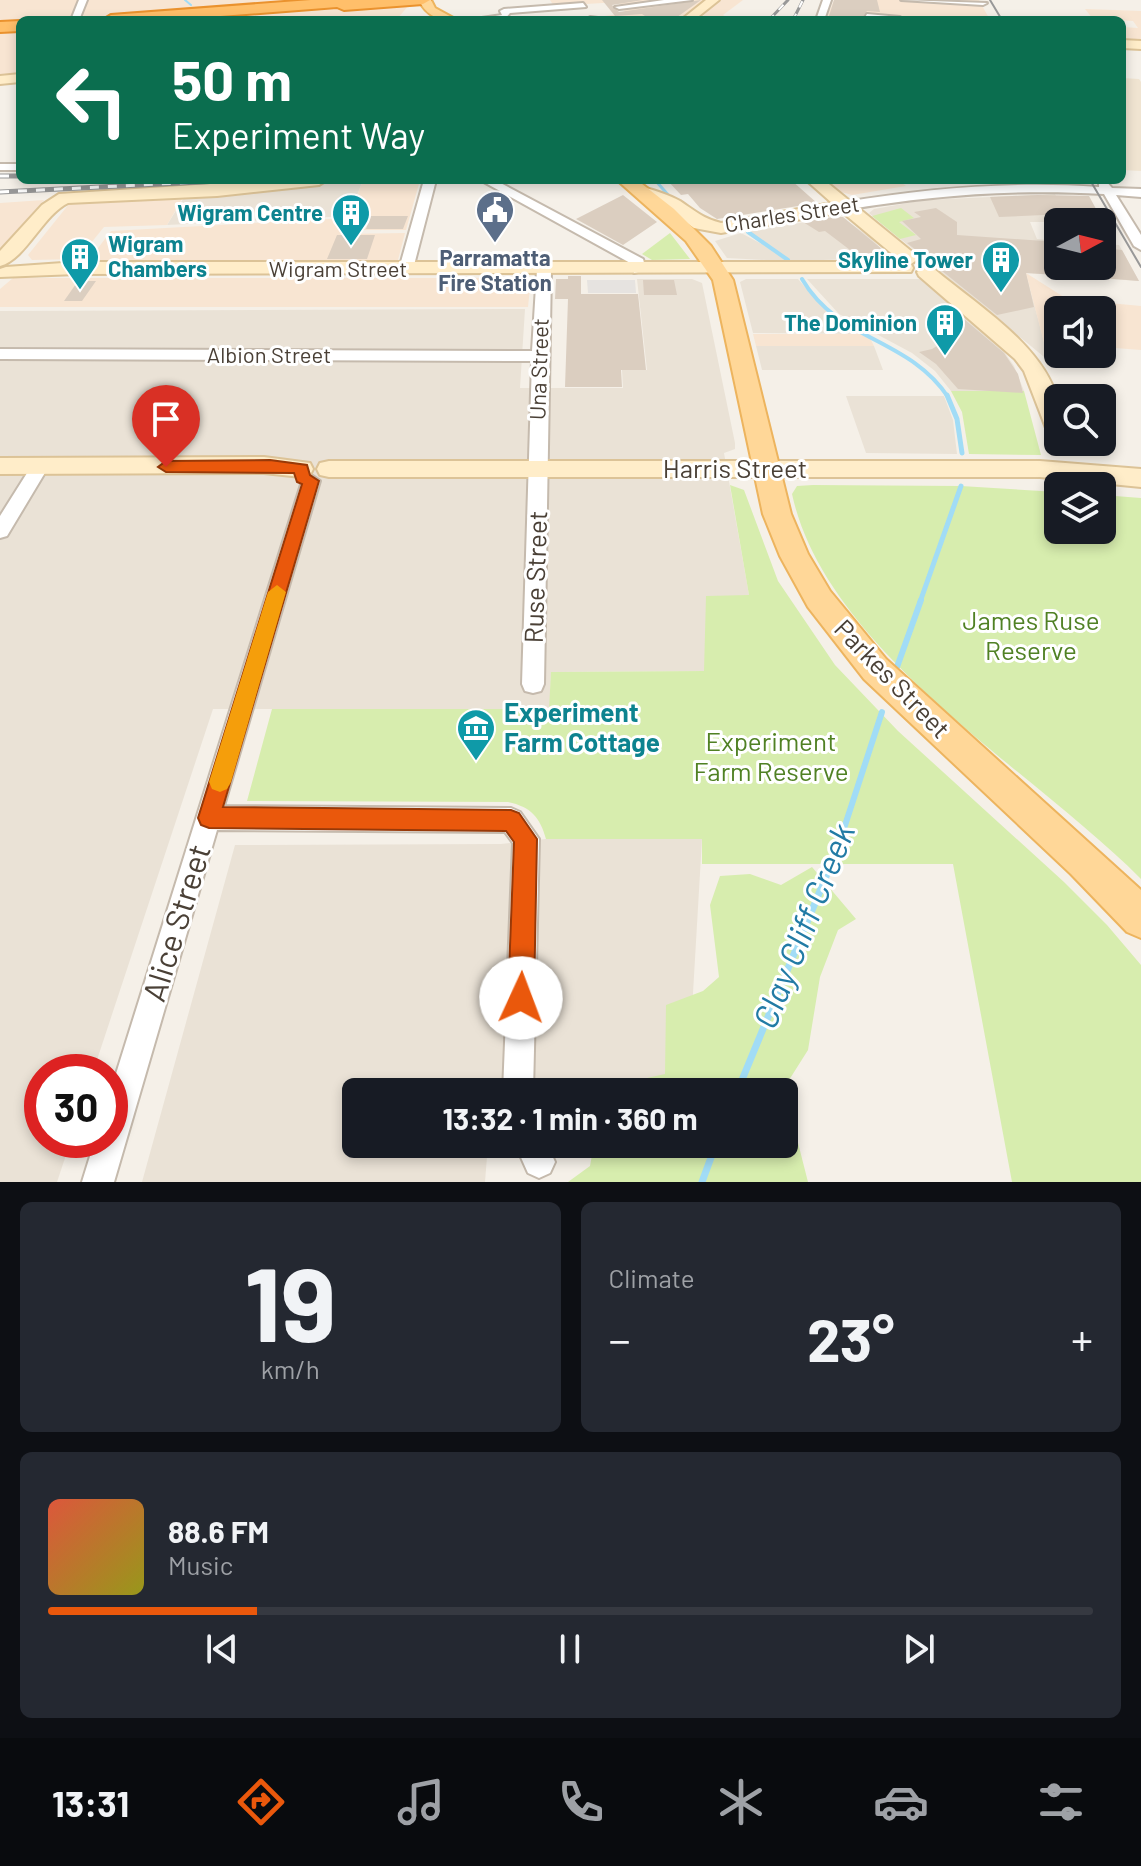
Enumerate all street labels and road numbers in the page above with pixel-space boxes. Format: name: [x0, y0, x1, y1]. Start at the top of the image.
street label: Charles Street: [723, 190, 861, 236]
street label: Wigram Street: [269, 255, 407, 281]
street label: Una Street: [523, 318, 553, 420]
street label: Albion Street: [207, 341, 331, 367]
street label: Harris Street: [663, 452, 807, 483]
street label: Ruse Street: [517, 510, 552, 644]
street label: Parkes Street: [829, 612, 957, 744]
street label: Alice Street: [133, 839, 217, 1006]

